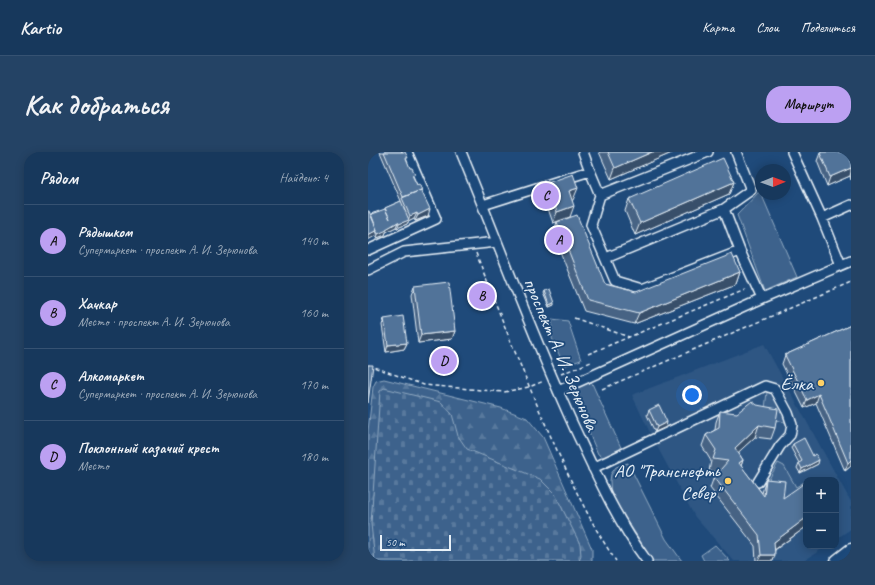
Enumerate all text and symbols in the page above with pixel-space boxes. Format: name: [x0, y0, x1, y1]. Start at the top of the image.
text: Kartio: [20, 16, 61, 40]
text: Карта: [702, 19, 734, 36]
text: Слои: [756, 19, 779, 36]
text: Поделиться: [801, 19, 855, 36]
button: Маршрут: [766, 86, 851, 123]
text: Как добраться: [24, 87, 169, 122]
north arrow: [755, 164, 791, 200]
text: Рядом: [40, 168, 78, 189]
text: Найдено: 4: [280, 170, 328, 186]
pin: C: [533, 181, 559, 211]
text: Рядышком: [78, 223, 132, 242]
pin: A: [546, 225, 572, 255]
text: A: [50, 233, 56, 249]
text: 140 m: [300, 233, 328, 249]
text: Супермаркет · проспект А. И. Зерюнова: [78, 242, 257, 258]
street label: проспект А. И. Зерюнова: [518, 274, 605, 436]
pin: B: [469, 281, 495, 311]
text: Хачкар: [78, 295, 117, 314]
text: B: [50, 305, 56, 321]
text: 160 m: [300, 305, 328, 321]
text: Место · проспект А. И. Зерюнова: [78, 314, 230, 330]
pin: D: [431, 346, 457, 376]
text: Алкомаркет: [78, 367, 144, 386]
place label: Ёлка: [781, 372, 815, 396]
text: C: [50, 377, 56, 393]
text: 170 m: [300, 377, 328, 393]
marker: Ёлка: [816, 378, 826, 388]
your location: [682, 385, 702, 405]
text: Супермаркет · проспект А. И. Зерюнова: [78, 386, 257, 402]
text: Поклонный казачий крест: [78, 439, 218, 458]
text: D: [49, 449, 57, 465]
text: 180 m: [300, 449, 328, 465]
text: Место: [78, 458, 109, 474]
place label: АО "Транснефть Север": [614, 459, 723, 505]
marker: АО "Транснефть Север": [723, 476, 733, 486]
map controls: [803, 477, 839, 549]
button: +: [803, 477, 839, 513]
button: −: [803, 513, 839, 549]
scale bar: [380, 533, 451, 552]
text: 50 m: [386, 535, 405, 549]

